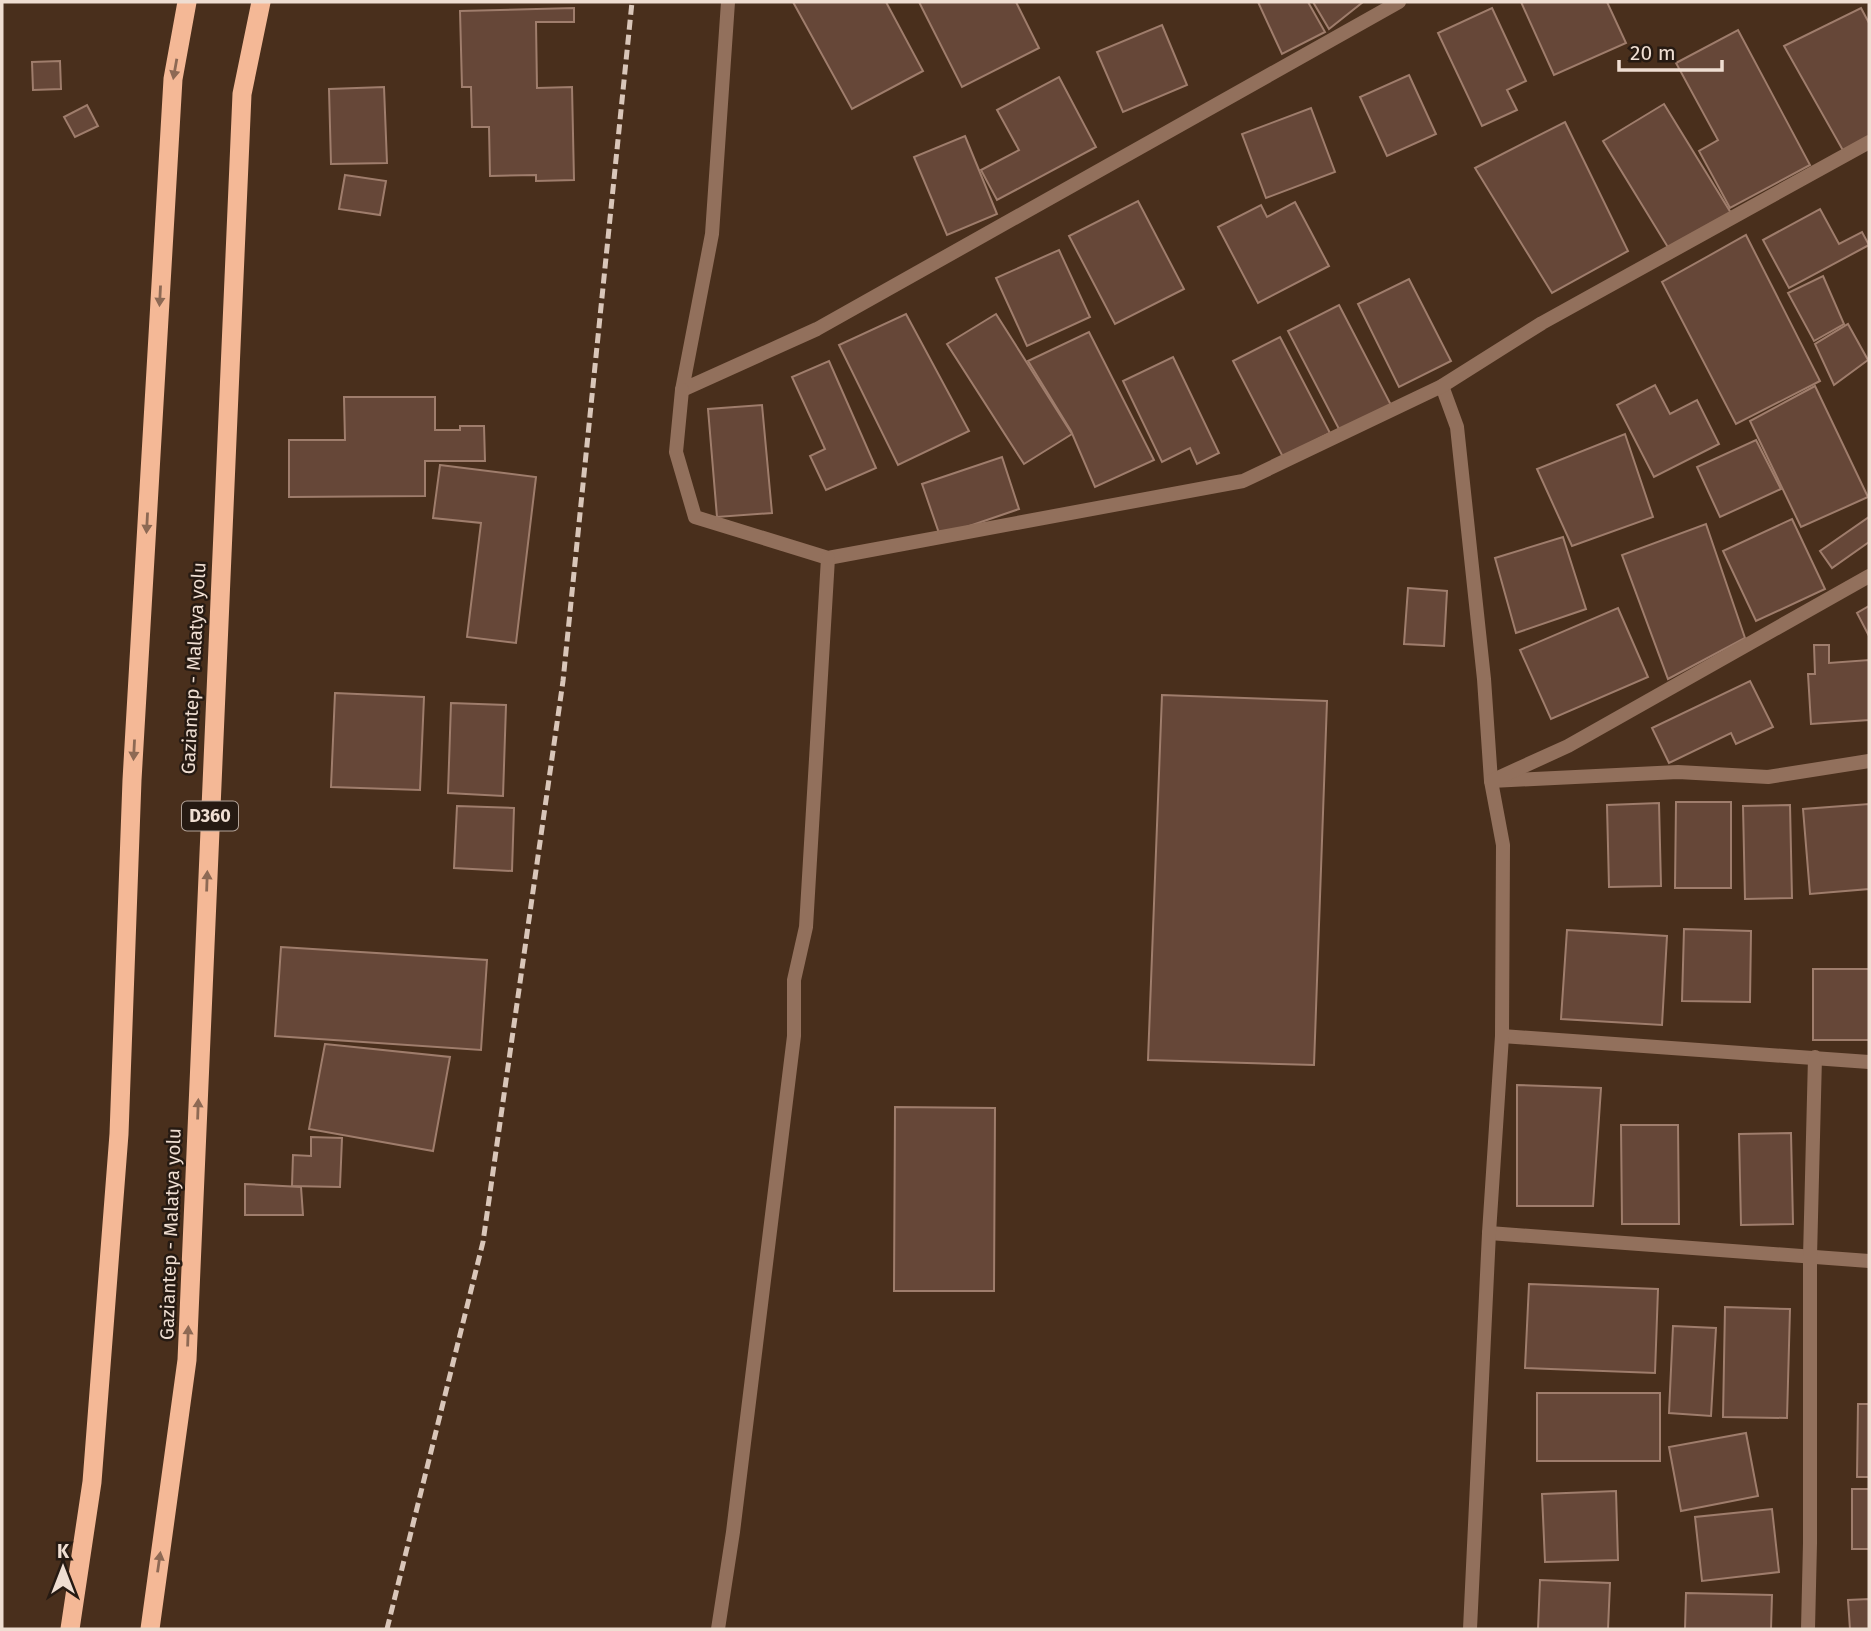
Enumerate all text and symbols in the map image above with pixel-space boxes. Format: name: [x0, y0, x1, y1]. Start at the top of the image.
scale bar: [1619, 28, 1722, 72]
text: 20 m: [1630, 40, 1676, 66]
one-way arrow: [169, 58, 180, 80]
one-way arrow: [154, 285, 165, 307]
one-way arrow: [141, 512, 152, 534]
street label: Gaziantep - Malatya yolu: [176, 561, 211, 775]
one-way arrow: [128, 739, 139, 761]
road number: D360: [182, 802, 238, 830]
one-way arrow: [201, 870, 212, 892]
one-way arrow: [192, 1098, 203, 1120]
street label: Gaziantep - Malatya yolu: [155, 1128, 186, 1341]
one-way arrow: [183, 1325, 194, 1347]
north arrow: [28, 1533, 98, 1603]
text: K: [57, 1540, 70, 1563]
one-way arrow: [154, 1551, 165, 1573]

